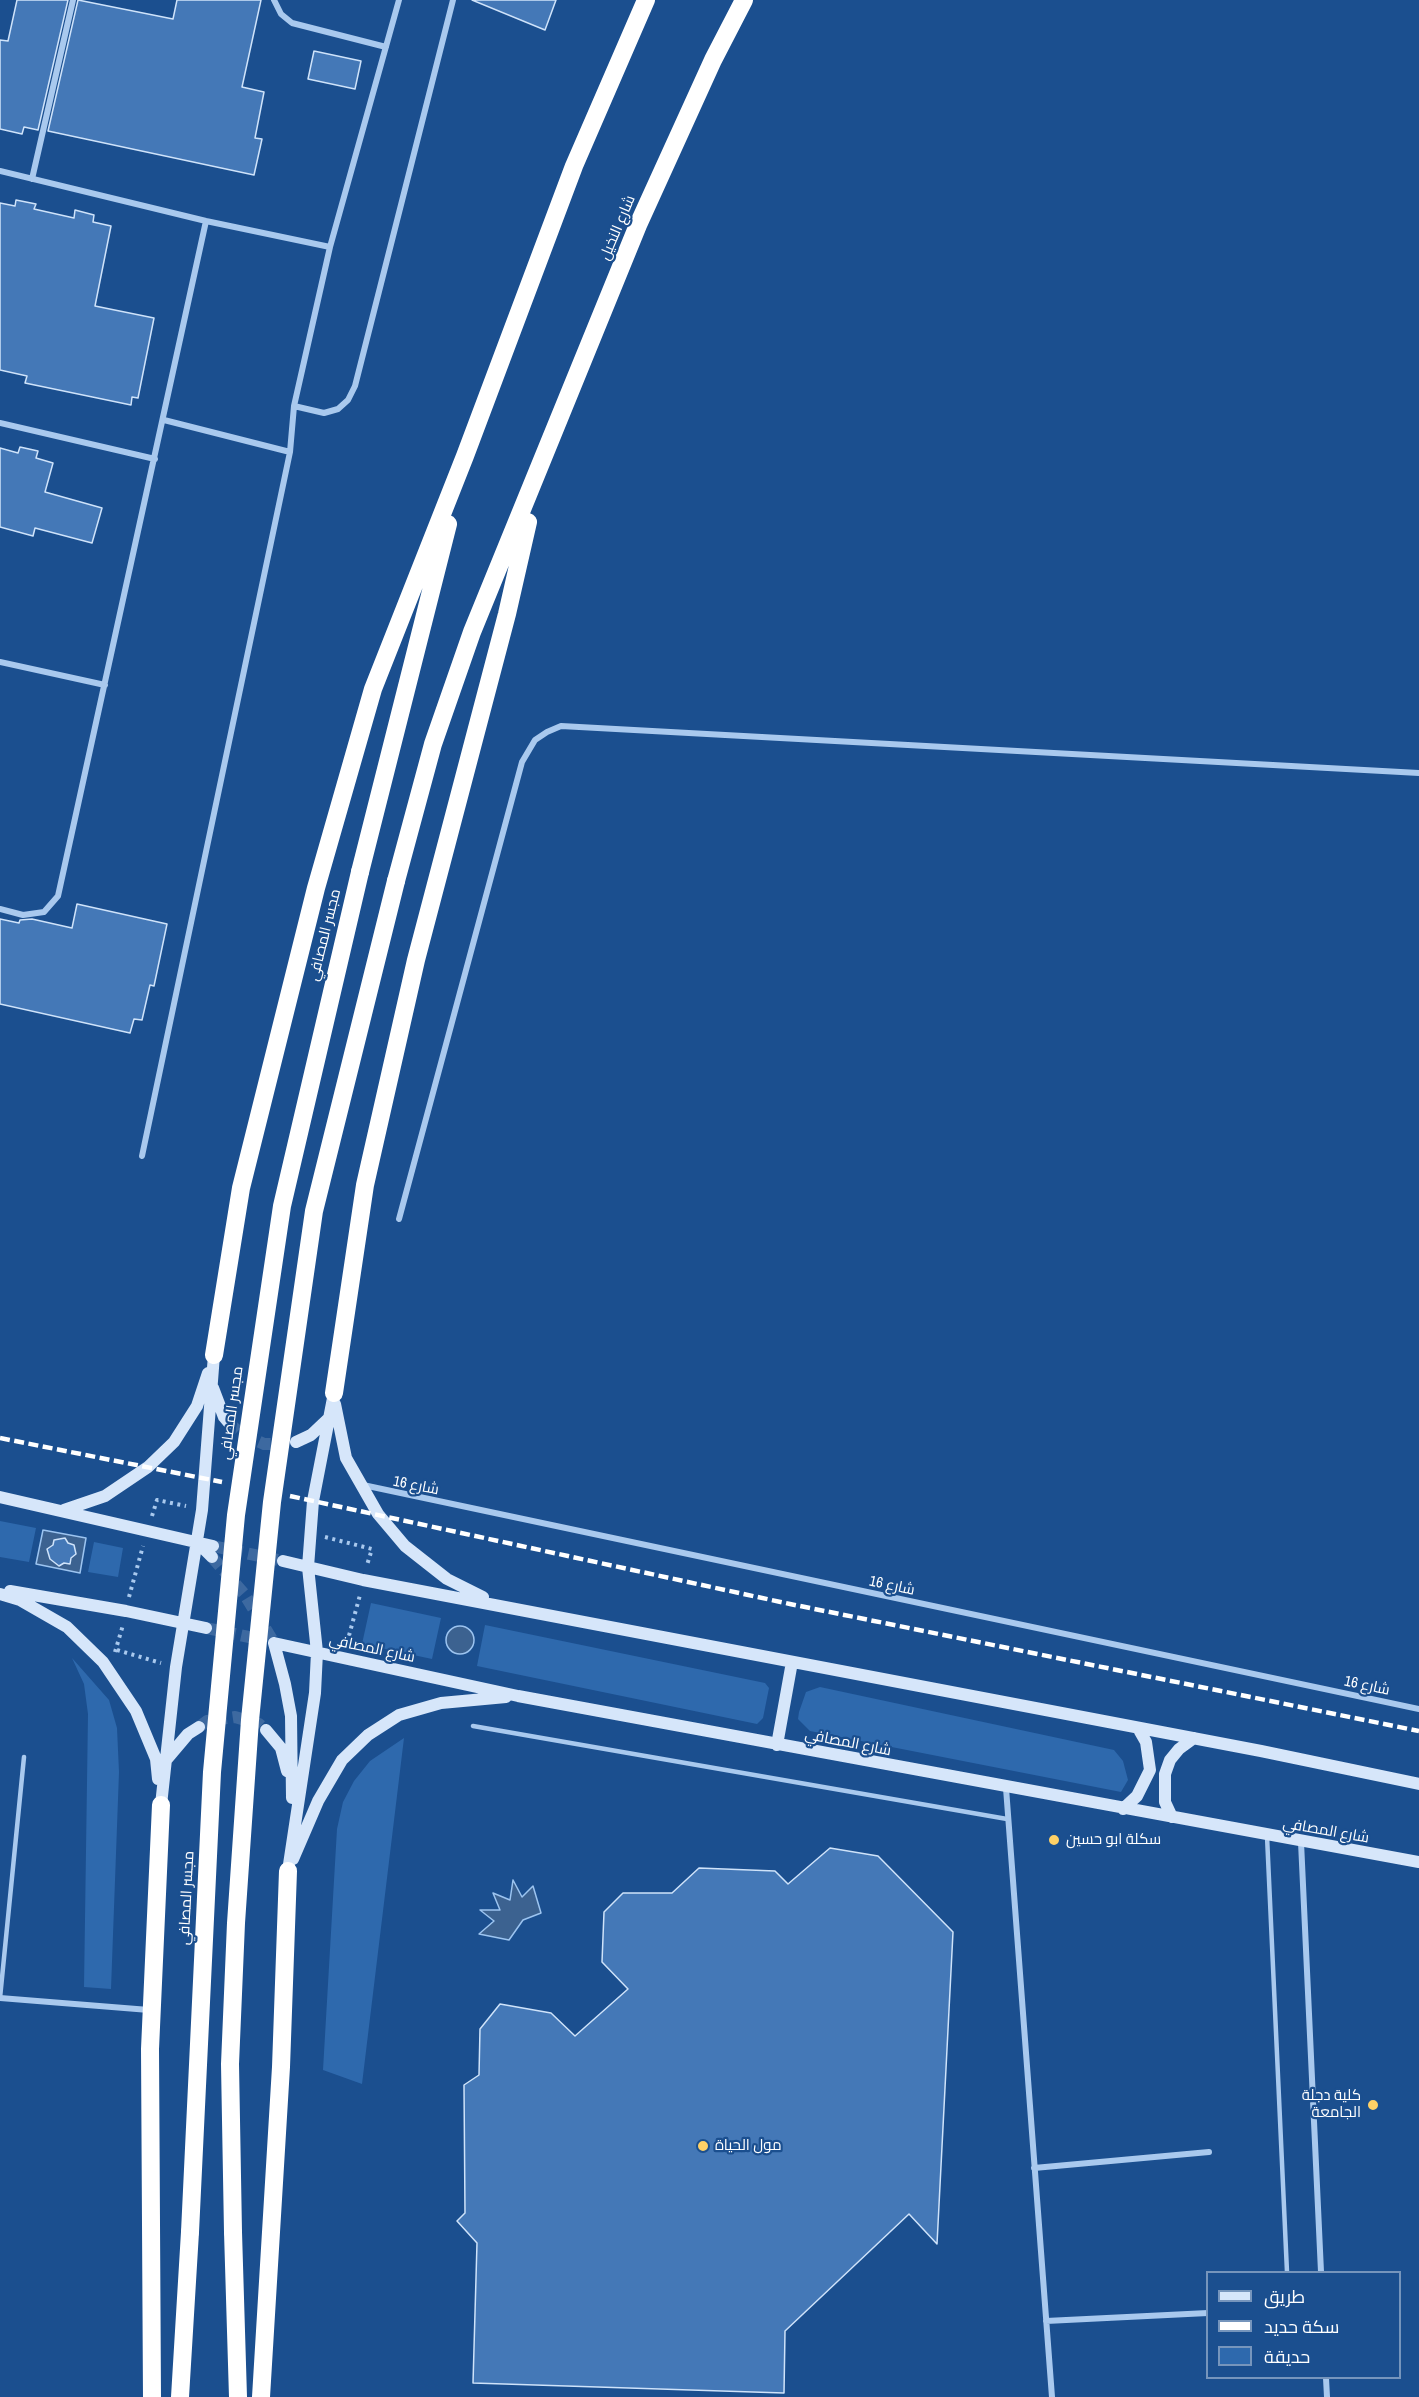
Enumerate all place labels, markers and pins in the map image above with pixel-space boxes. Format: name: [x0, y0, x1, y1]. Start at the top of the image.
place label: سكلة ابو حسين: [1066, 1831, 1161, 1849]
marker: سكلة ابو حسين: [1047, 1833, 1061, 1847]
place label: كلية دجلة الجامعة: [1302, 2087, 1361, 2122]
marker: كلية دجلة الجامعة: [1366, 2098, 1380, 2112]
place label: مول الحياة: [715, 2137, 782, 2155]
marker: مول الحياة: [696, 2139, 710, 2153]

